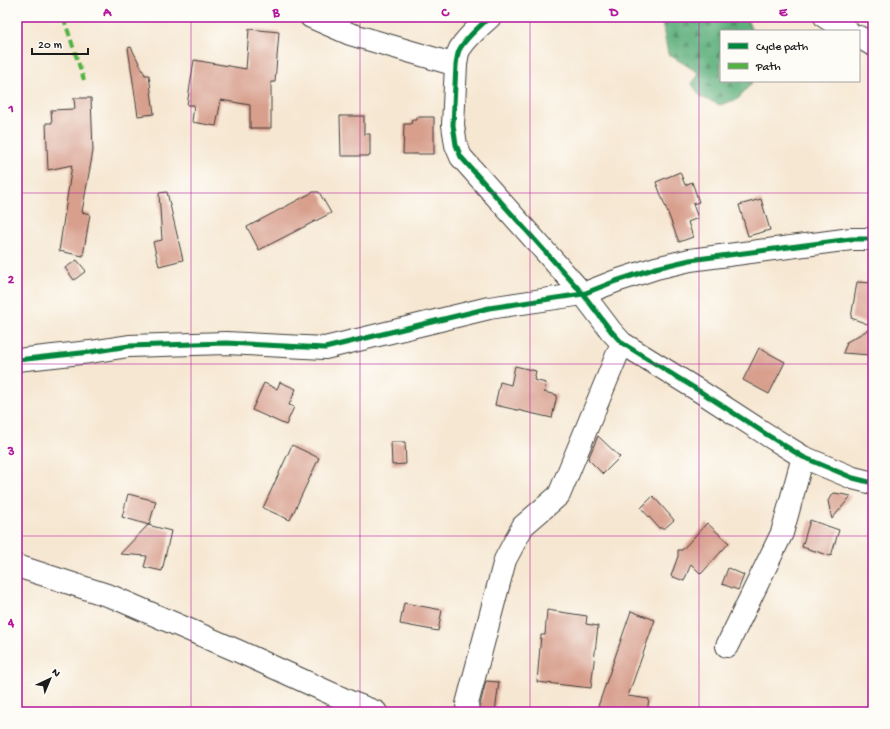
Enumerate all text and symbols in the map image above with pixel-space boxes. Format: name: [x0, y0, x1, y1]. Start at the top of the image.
text: A: [102, 6, 112, 21]
text: B: [272, 6, 281, 21]
text: C: [440, 6, 450, 21]
text: D: [609, 6, 619, 21]
text: E: [779, 6, 788, 21]
scale bar: [32, 30, 88, 56]
legend: [720, 30, 860, 82]
text: 20 m: [38, 39, 63, 53]
text: Cycle path: [756, 41, 809, 55]
text: Path: [755, 61, 781, 75]
text: 1: [7, 102, 14, 117]
text: 2: [8, 273, 15, 288]
text: 3: [7, 445, 15, 460]
text: 4: [7, 616, 15, 631]
north arrow: [30, 659, 70, 699]
text: N: [49, 666, 62, 680]

